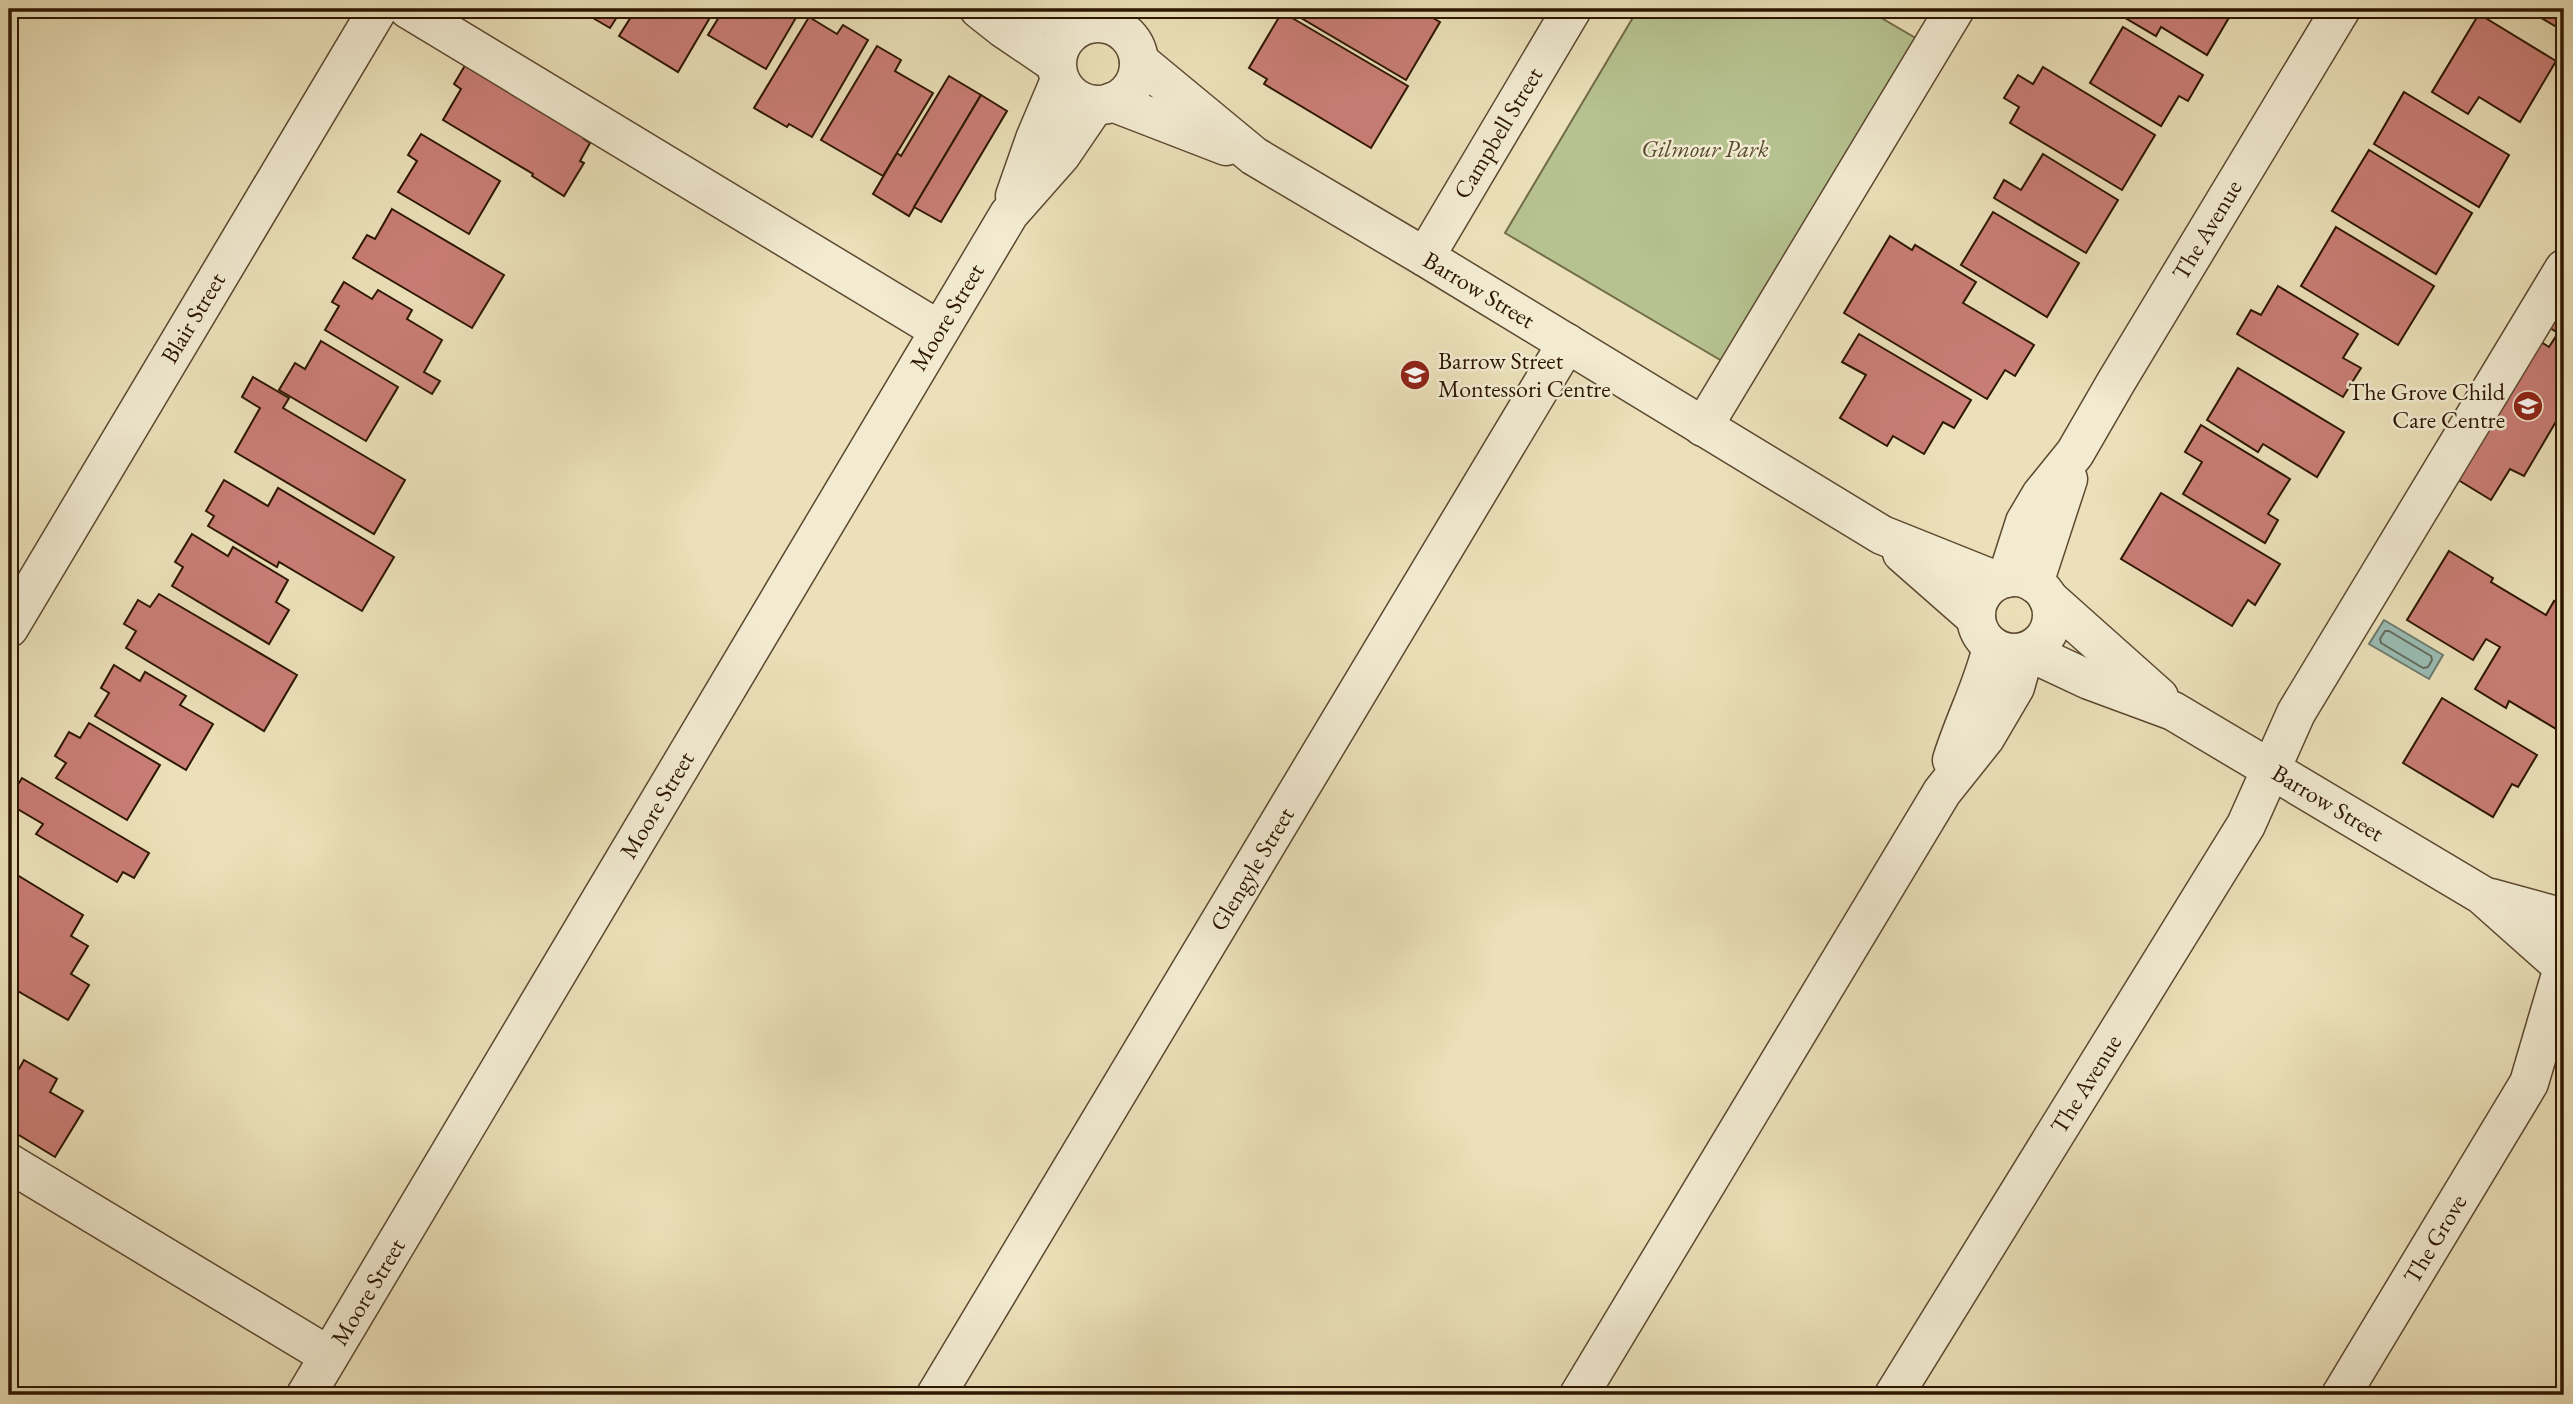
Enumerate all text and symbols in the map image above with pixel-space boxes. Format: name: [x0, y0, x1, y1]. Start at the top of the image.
street label: Campbell Street: [1446, 61, 1549, 204]
park label: Gilmour Park: [1641, 133, 1769, 164]
street label: The Avenue: [2165, 174, 2249, 286]
street label: Barrow Street: [1418, 244, 1541, 335]
street label: Moore Street: [902, 257, 991, 376]
street label: Blair Street: [153, 266, 232, 369]
place label: Barrow Street Montessori Centre: [1438, 345, 1611, 404]
school or university icon: Barrow Street Montessori Centre: [1398, 358, 1432, 392]
place label: The Grove Child Care Centre: [2348, 376, 2506, 435]
school or university icon: The Grove Child Care Centre: [2511, 389, 2545, 423]
street label: Moore Street: [612, 745, 701, 864]
street label: Barrow Street: [2267, 757, 2390, 848]
street label: Glengyle Street: [1203, 801, 1301, 936]
street label: The Avenue: [2043, 1028, 2128, 1139]
street label: The Grove: [2396, 1188, 2473, 1289]
street label: Moore Street: [323, 1232, 412, 1351]

